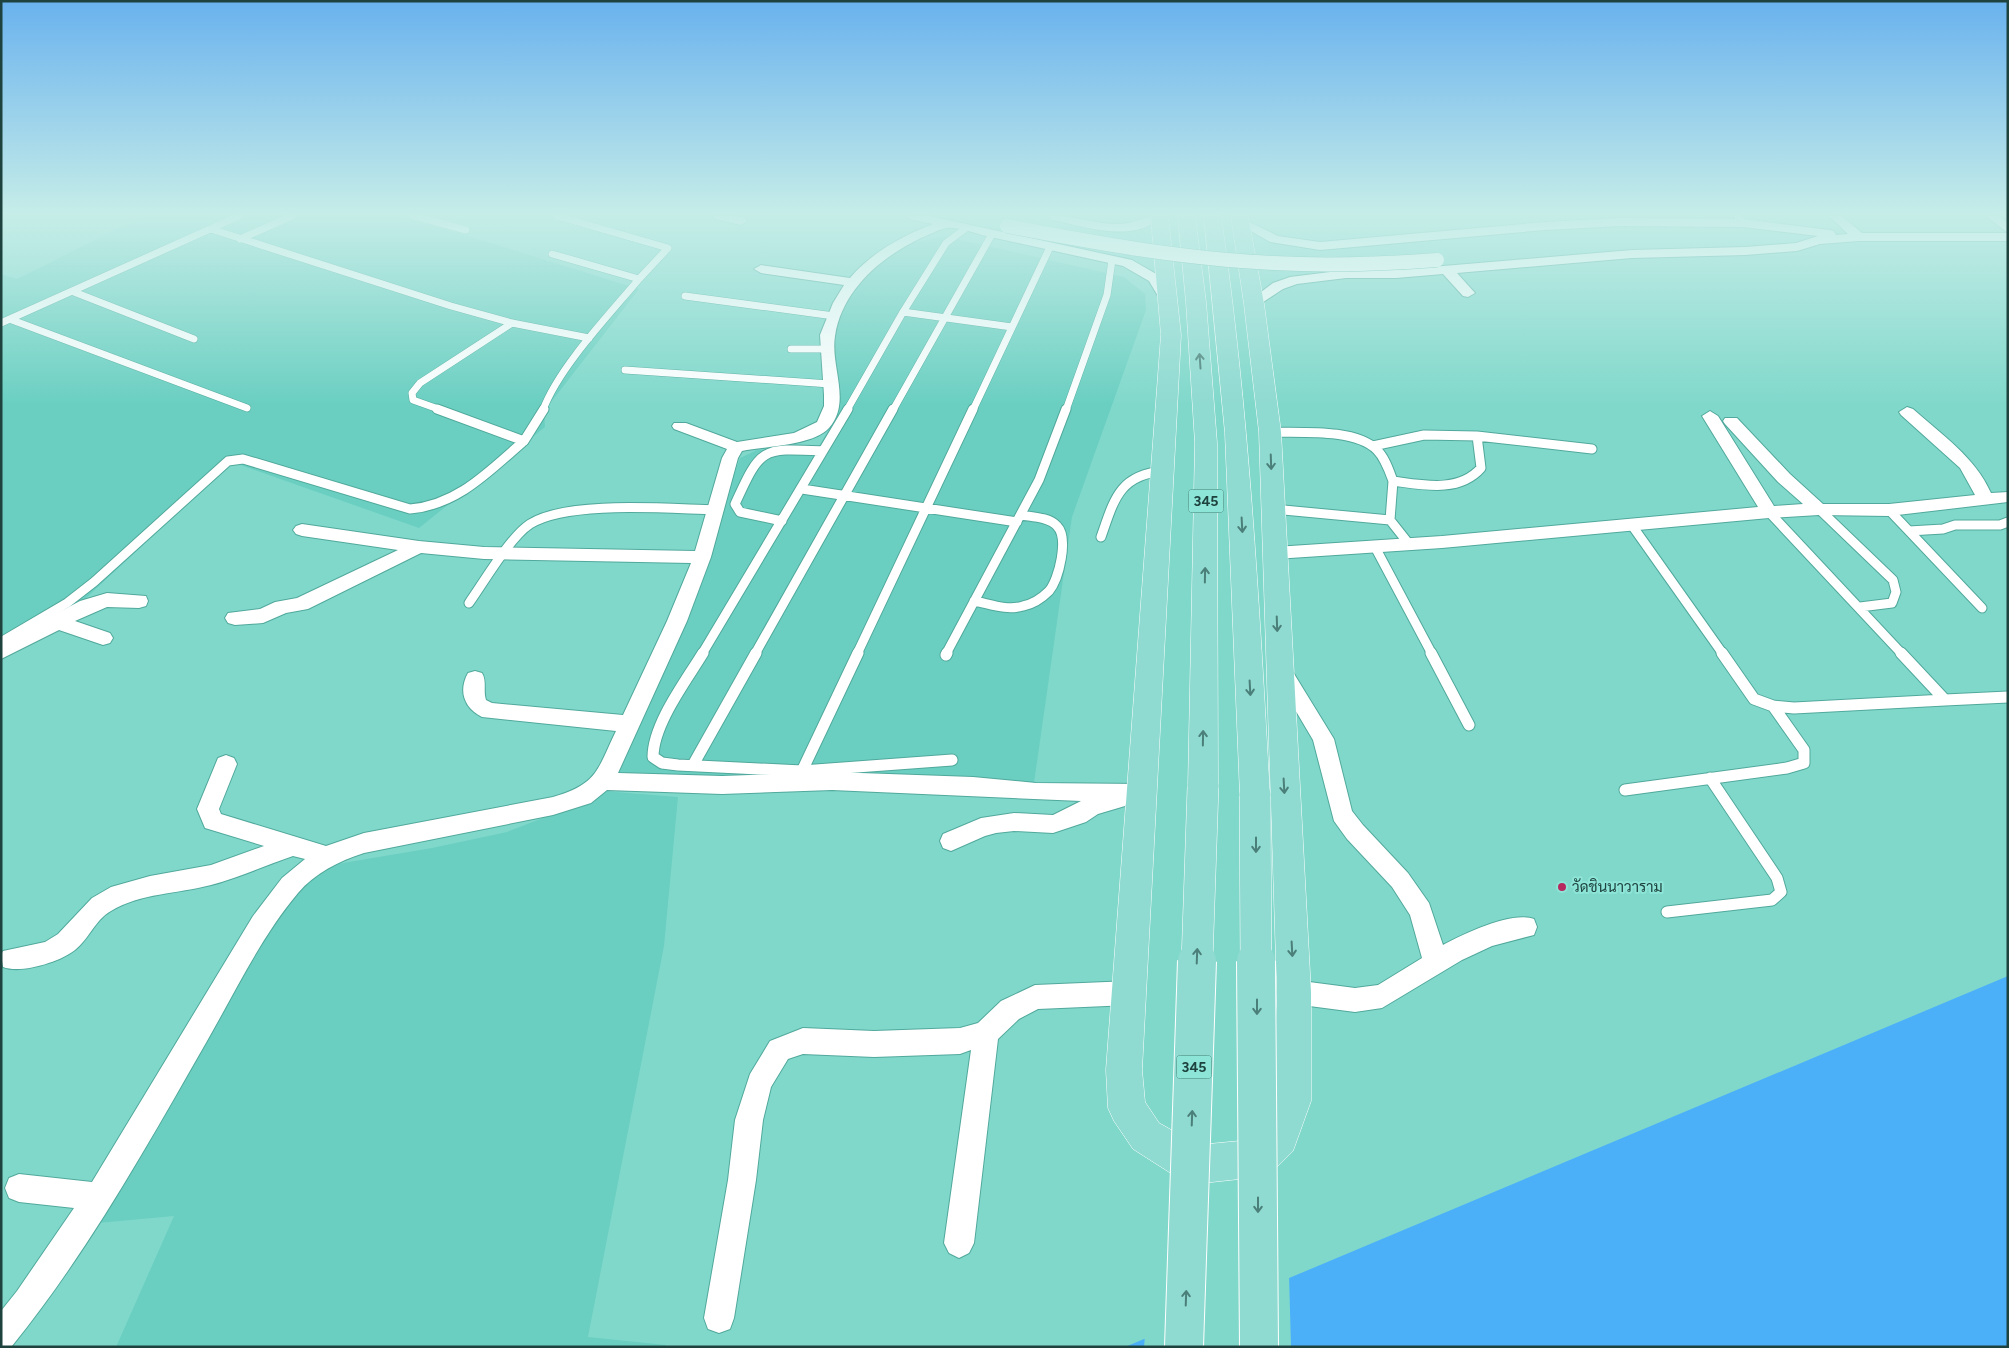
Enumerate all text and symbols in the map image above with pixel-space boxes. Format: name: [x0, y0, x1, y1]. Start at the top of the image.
one-way arrow: [1196, 353, 1205, 369]
one-way arrow: [1267, 453, 1276, 469]
road number: 345: [1188, 490, 1224, 512]
one-way arrow: [1237, 517, 1246, 533]
one-way arrow: [1200, 568, 1210, 584]
one-way arrow: [1272, 616, 1282, 632]
one-way arrow: [1245, 680, 1254, 696]
one-way arrow: [1198, 730, 1208, 746]
one-way arrow: [1279, 778, 1288, 794]
one-way arrow: [1251, 836, 1261, 853]
place label: วัดชินนาวาราม: [1572, 878, 1663, 896]
marker: วัดชินนาวาราม: [1556, 881, 1568, 893]
one-way arrow: [1287, 940, 1296, 956]
one-way arrow: [1193, 948, 1202, 964]
one-way arrow: [1252, 999, 1262, 1015]
road number: 345: [1176, 1056, 1212, 1078]
one-way arrow: [1187, 1110, 1197, 1126]
one-way arrow: [1253, 1196, 1263, 1213]
one-way arrow: [1181, 1290, 1191, 1306]

